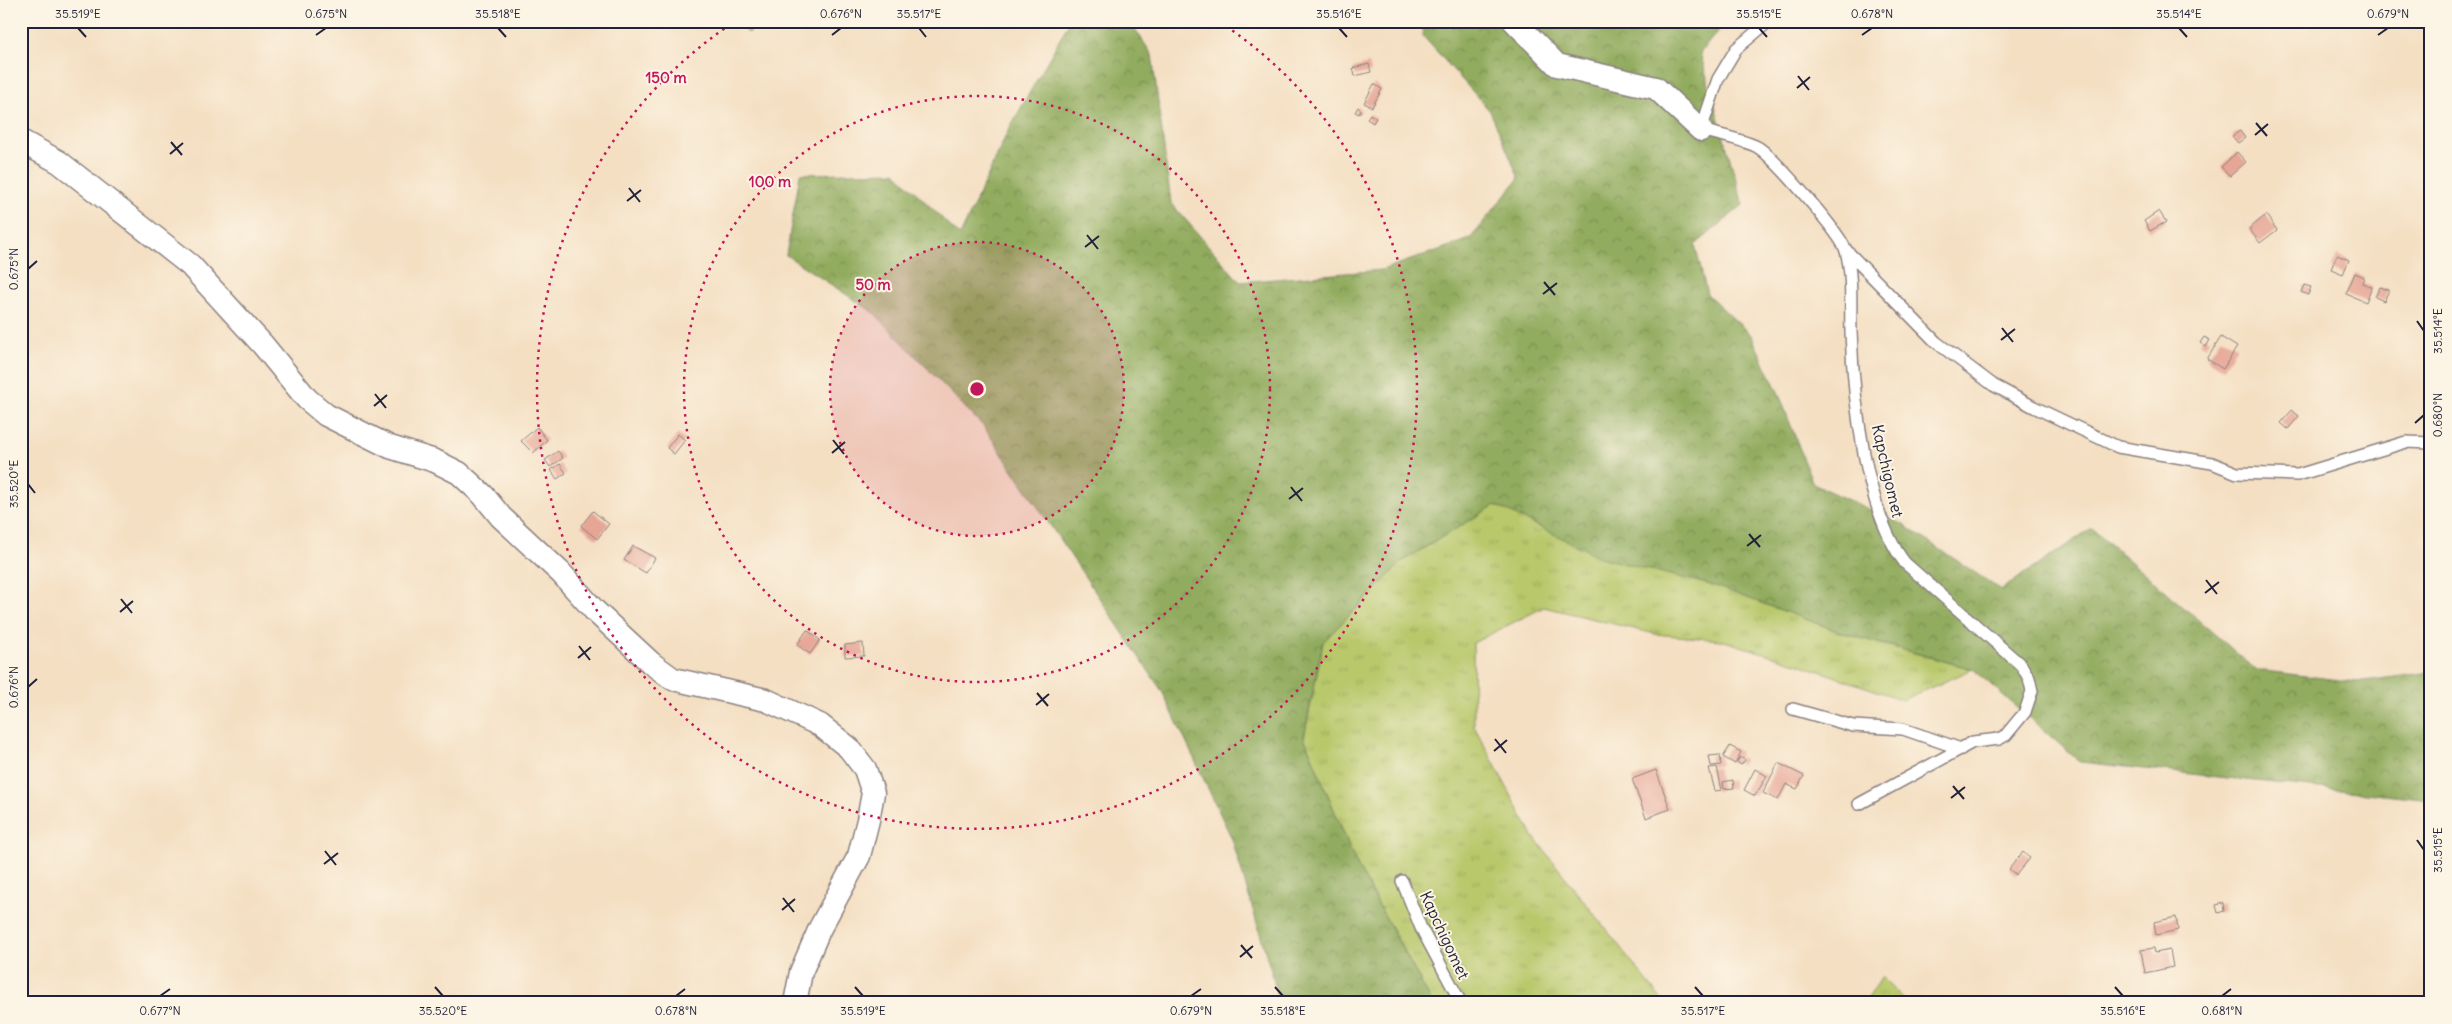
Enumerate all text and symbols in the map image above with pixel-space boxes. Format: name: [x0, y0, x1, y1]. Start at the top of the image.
text: 35.519°E: [55, 6, 101, 21]
text: 0.675°N: [305, 6, 347, 21]
text: 35.518°E: [475, 6, 521, 21]
text: 0.676°N: [820, 6, 862, 21]
text: 35.517°E: [897, 6, 941, 21]
text: 35.516°E: [1316, 6, 1362, 21]
text: 35.515°E: [1736, 6, 1782, 21]
text: 0.678°N: [1851, 6, 1893, 21]
text: 35.514°E: [2156, 6, 2202, 21]
text: 0.679°N: [2367, 6, 2409, 21]
text: 150 m: [645, 68, 687, 87]
text: 100 m: [749, 172, 791, 191]
text: 0.675°N: [6, 248, 21, 290]
text: 50 m: [855, 275, 891, 294]
text: 35.514°E: [2430, 308, 2445, 354]
centre of rings: [968, 380, 986, 398]
text: 0.680°N: [2430, 393, 2445, 437]
street label: Kapchigomet: [1868, 422, 1909, 520]
text: 35.520°E: [6, 460, 21, 508]
text: 0.676°N: [6, 666, 21, 708]
text: 35.515°E: [2430, 827, 2445, 873]
street label: Kapchigomet: [1416, 888, 1474, 983]
text: 0.677°N: [139, 1003, 181, 1018]
text: 35.520°E: [419, 1003, 467, 1018]
text: 0.678°N: [655, 1003, 697, 1018]
text: 35.519°E: [840, 1003, 886, 1018]
text: 0.679°N: [1170, 1003, 1212, 1018]
text: 35.518°E: [1260, 1003, 1306, 1018]
text: 35.517°E: [1681, 1003, 1725, 1018]
text: 35.516°E: [2100, 1003, 2146, 1018]
text: 0.681°N: [2201, 1003, 2243, 1018]

